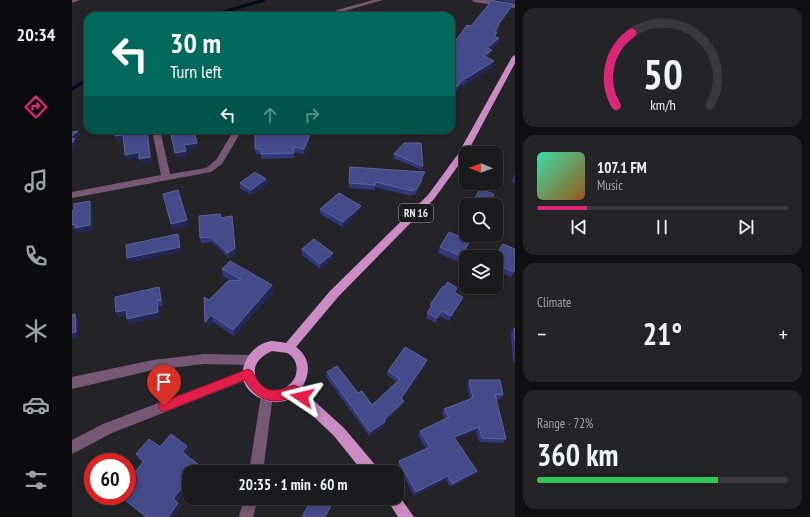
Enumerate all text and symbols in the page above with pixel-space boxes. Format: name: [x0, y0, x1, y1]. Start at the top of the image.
text: 20:34: [17, 23, 55, 46]
text: 30 m: [170, 24, 221, 61]
icon: left: [104, 28, 156, 80]
text: 50: [643, 46, 682, 99]
text: Turn left: [170, 60, 222, 83]
icon: directions: [22, 93, 50, 121]
text: km/h: [650, 94, 675, 113]
icon: left: [217, 104, 239, 126]
icon: ahead: [259, 104, 281, 126]
icon: right: [301, 104, 323, 126]
north arrow: [459, 146, 503, 190]
map controls: [459, 146, 503, 294]
text: 107.1 FM: [597, 158, 647, 177]
icon: music: [22, 167, 50, 195]
text: Music: [597, 177, 623, 194]
button: search: [459, 198, 503, 242]
road number: RN 16: [399, 204, 433, 222]
icon: previous: [568, 216, 590, 238]
icon: pause: [651, 216, 673, 238]
icon: next: [735, 216, 757, 238]
icon: phone: [22, 242, 50, 270]
button: layers: [459, 250, 503, 294]
text: Climate: [537, 294, 571, 311]
text: 21°: [643, 314, 682, 353]
icon: climate: [22, 317, 50, 345]
text: −: [537, 320, 546, 348]
text: +: [779, 320, 788, 348]
pin: [147, 365, 181, 406]
icon: arrive: [153, 371, 175, 393]
position arrow: [281, 376, 323, 418]
icon: car: [22, 391, 50, 419]
text: Range · 72%: [537, 415, 593, 432]
text: 360 km: [537, 435, 618, 474]
speed limit sign: 60: [84, 453, 136, 505]
icon: filters: [22, 466, 50, 494]
text: 20:35 · 1 min · 60 m: [239, 475, 347, 494]

